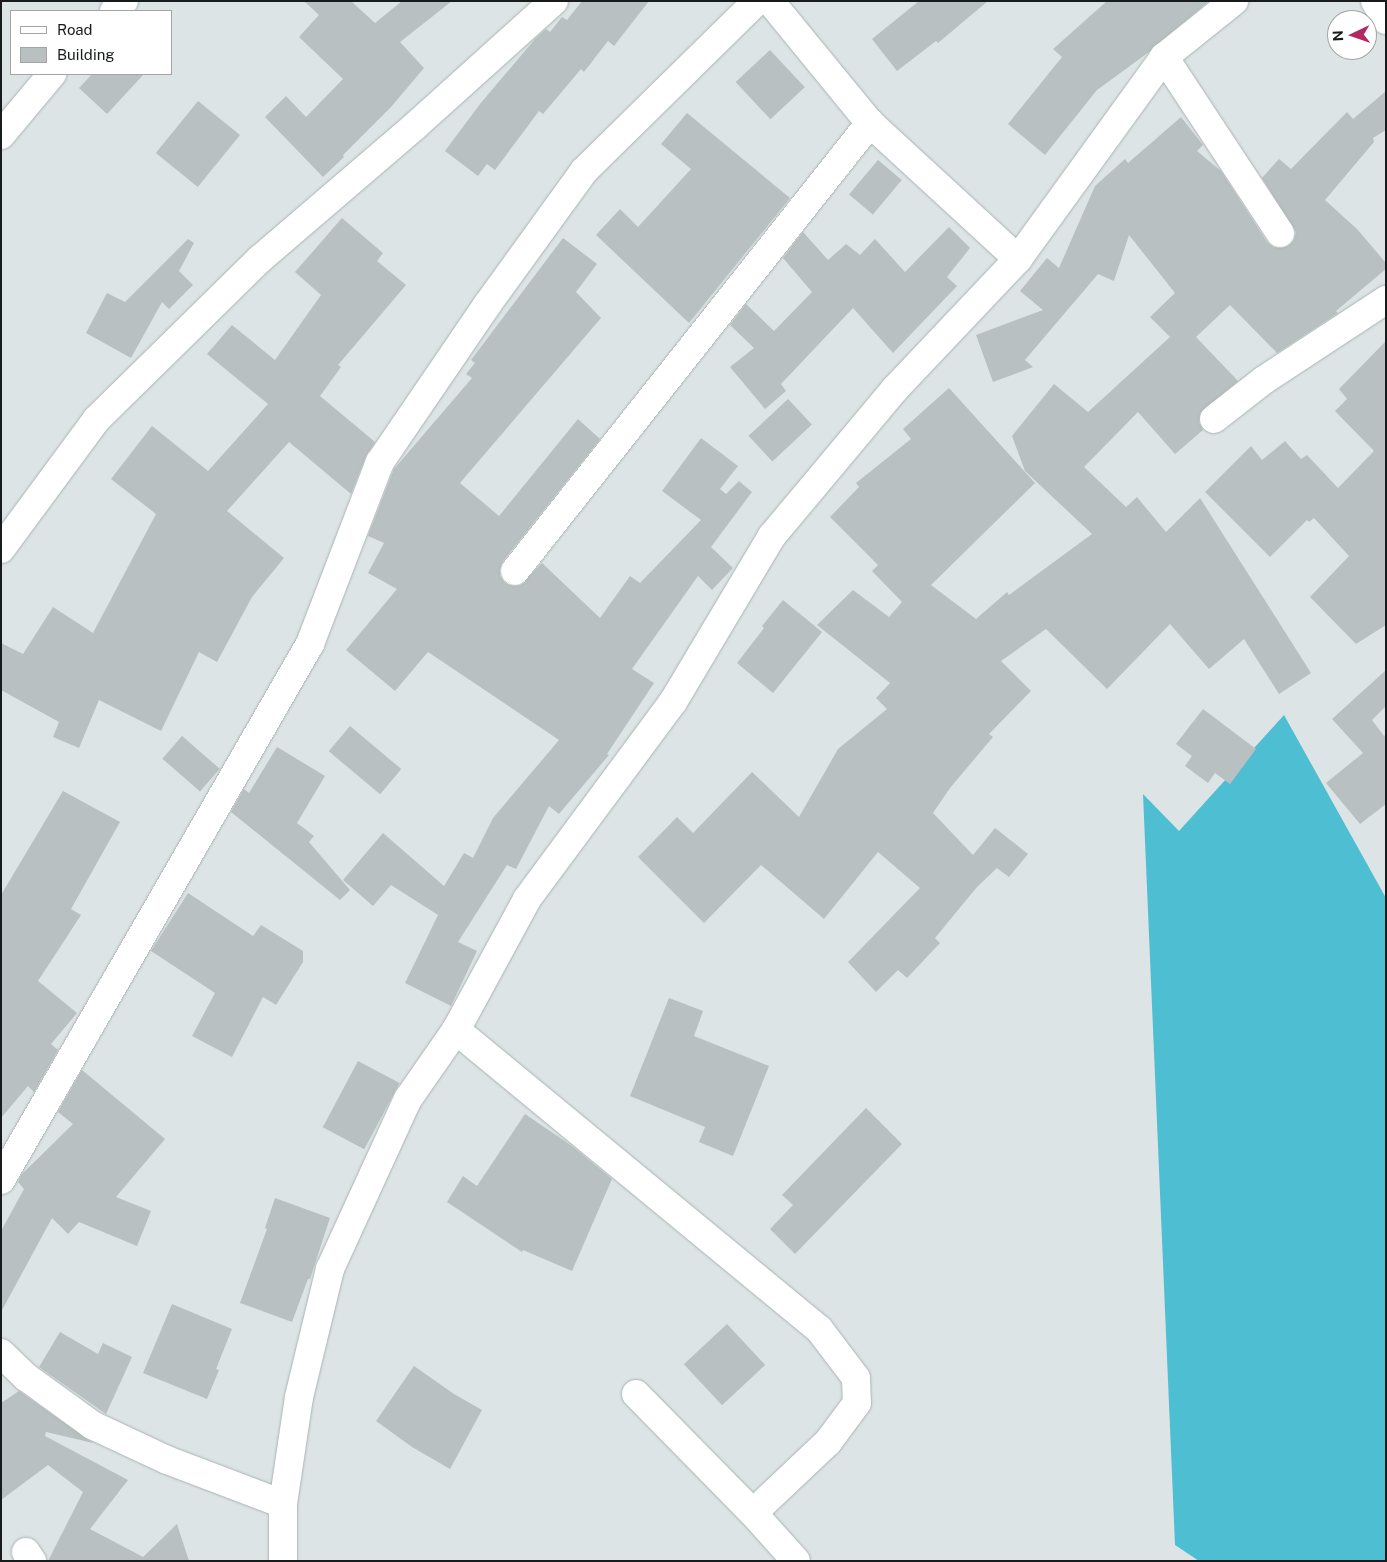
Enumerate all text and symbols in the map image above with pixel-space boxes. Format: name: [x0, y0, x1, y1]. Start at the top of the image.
legend: [10, 10, 172, 75]
north arrow: [1327, 10, 1377, 60]
text: Road: [57, 21, 93, 38]
text: N: [1330, 30, 1346, 42]
text: Building: [57, 46, 115, 63]

